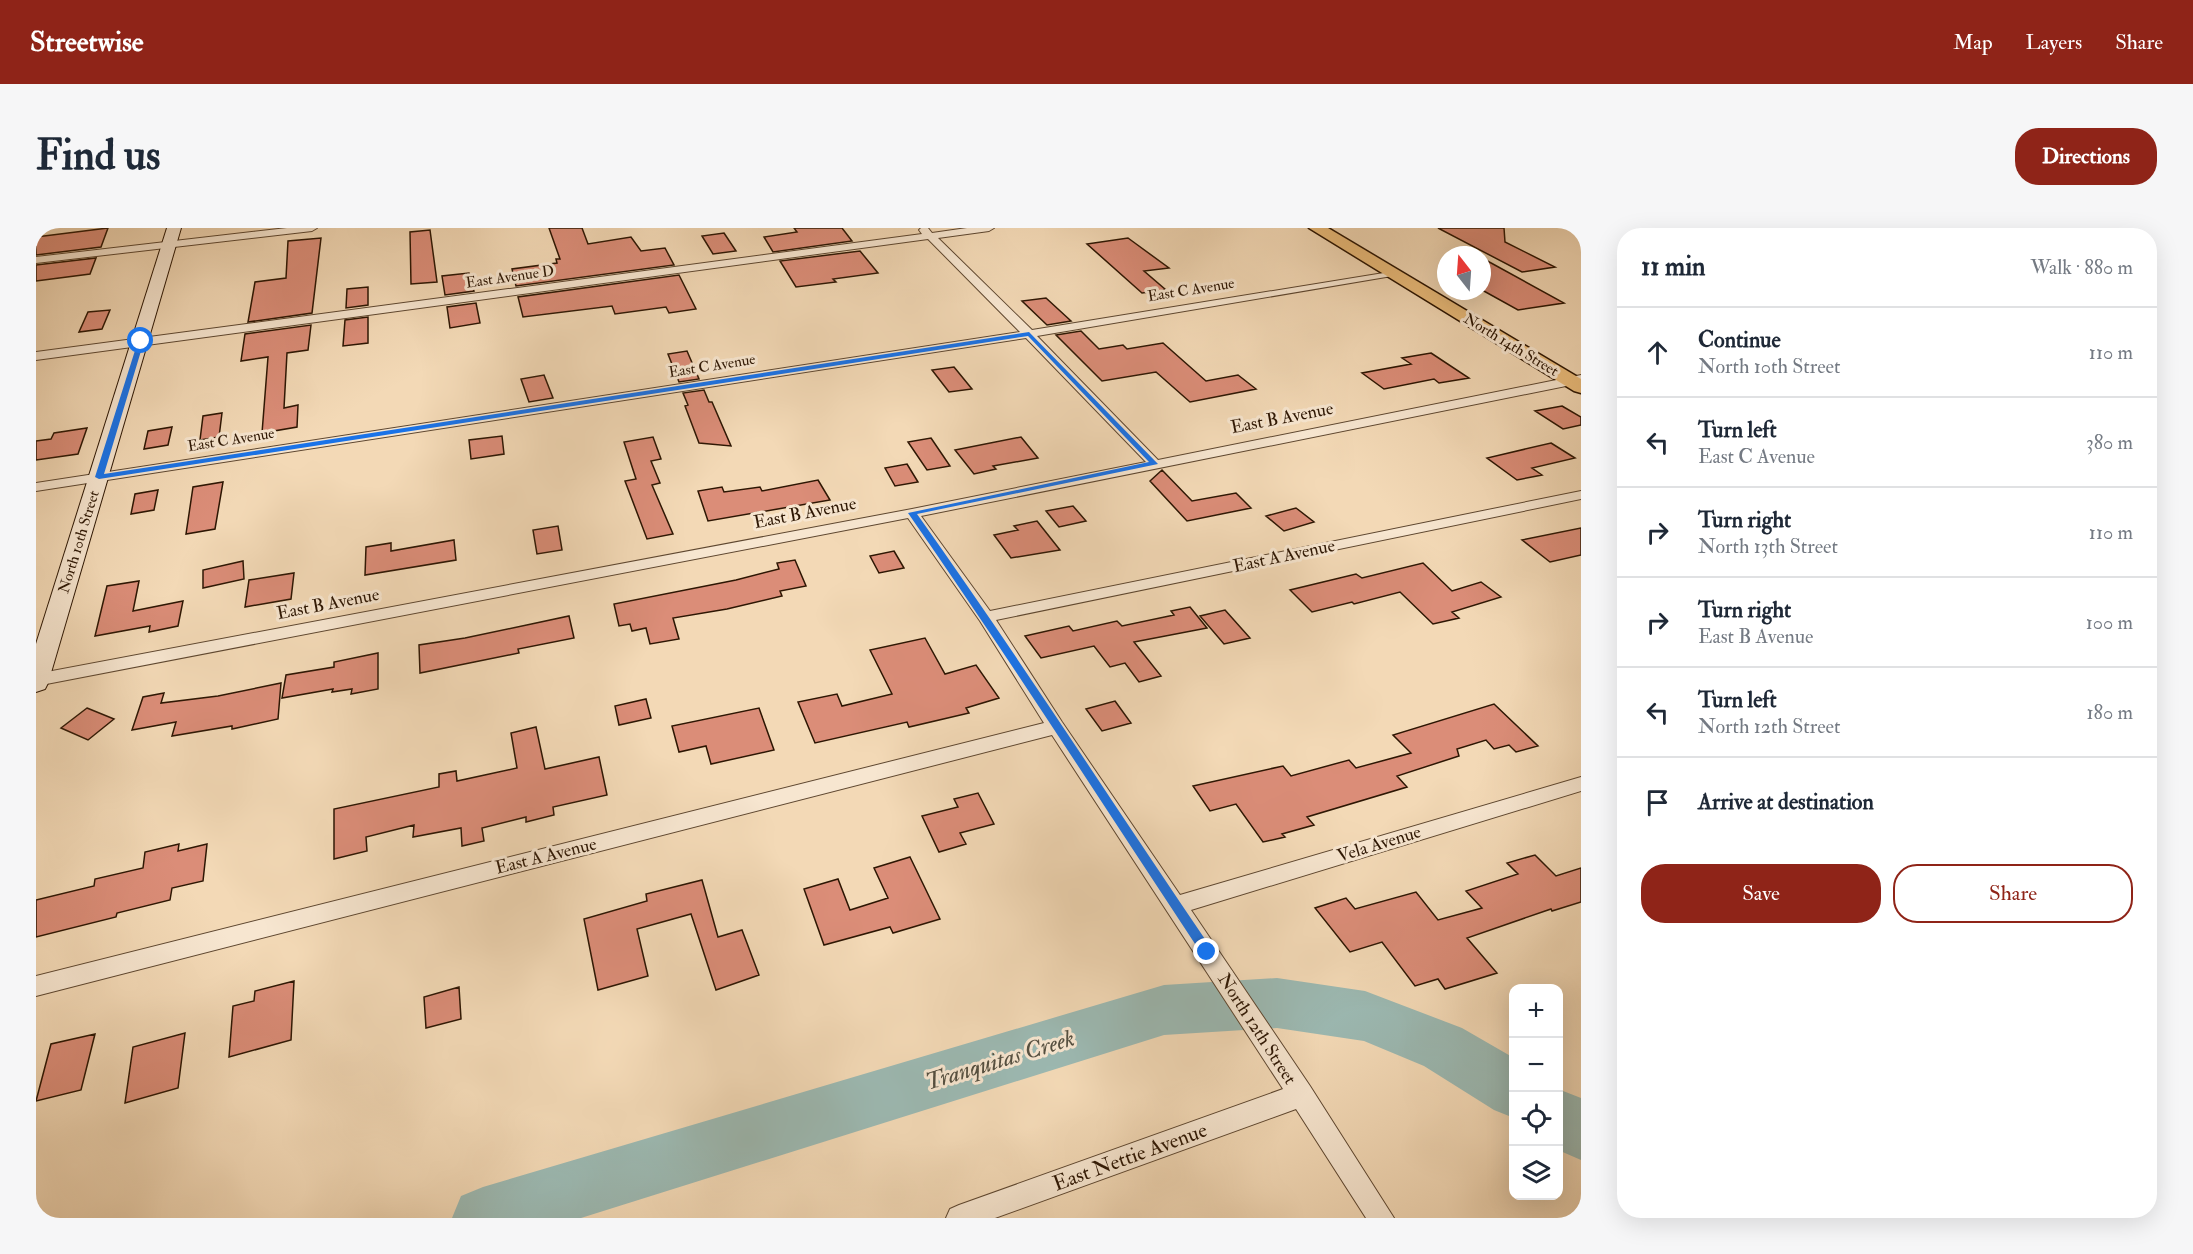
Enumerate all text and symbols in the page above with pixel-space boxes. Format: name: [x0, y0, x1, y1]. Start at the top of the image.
text: Streetwise: [30, 25, 144, 60]
text: Map: [1953, 29, 1993, 56]
text: Layers: [2026, 29, 2082, 56]
text: Share: [2115, 29, 2163, 56]
button: Directions: [2015, 128, 2157, 185]
text: Find us: [36, 130, 160, 182]
north arrow: [1437, 246, 1491, 300]
text: 11 min: [1641, 251, 1706, 283]
text: Walk · 880 m: [2030, 255, 2133, 280]
street label: East Avenue D: [465, 261, 555, 293]
street label: East C Avenue: [1146, 274, 1236, 306]
street label: North 14th Street: [1460, 309, 1562, 381]
text: Continue: [1698, 326, 1781, 354]
route start: [127, 327, 153, 353]
icon: ahead: [1641, 336, 1674, 369]
text: 110 m: [2089, 340, 2133, 365]
street label: East C Avenue: [667, 350, 757, 382]
text: North 10th Street: [1698, 354, 1840, 379]
street label: East B Avenue: [1229, 397, 1336, 439]
text: Turn left: [1698, 416, 1777, 444]
street label: East C Avenue: [186, 424, 276, 456]
icon: left: [1641, 426, 1674, 459]
text: 380 m: [2086, 430, 2133, 455]
text: East C Avenue: [1698, 444, 1815, 469]
street label: North 10th Street: [54, 488, 104, 596]
street label: East B Avenue: [752, 492, 859, 534]
text: Turn right: [1698, 506, 1791, 534]
icon: right: [1641, 516, 1674, 549]
text: 110 m: [2089, 520, 2133, 545]
street label: East A Avenue: [1231, 534, 1337, 578]
text: North 13th Street: [1698, 534, 1838, 559]
street label: East B Avenue: [275, 583, 382, 625]
text: Turn right: [1698, 596, 1791, 624]
icon: right: [1641, 606, 1674, 639]
text: 100 m: [2086, 610, 2133, 635]
text: East B Avenue: [1698, 624, 1813, 649]
text: Turn left: [1698, 686, 1777, 714]
icon: left: [1641, 696, 1674, 729]
text: 180 m: [2086, 700, 2133, 725]
text: North 12th Street: [1698, 714, 1840, 739]
icon: arrive: [1641, 786, 1674, 819]
text: Arrive at destination: [1698, 788, 1874, 816]
street label: Vela Avenue: [1334, 820, 1424, 868]
street label: East A Avenue: [493, 832, 599, 880]
button: Save: [1641, 864, 1881, 923]
button: Share: [1893, 864, 2133, 923]
route end: [1193, 938, 1219, 964]
street label: North 12th Street: [1212, 969, 1302, 1089]
map controls: [1509, 984, 1563, 1200]
button: +: [1509, 984, 1563, 1038]
water label: Tranquitas Creek: [922, 1023, 1078, 1097]
button: −: [1509, 1038, 1563, 1092]
button: locate: [1509, 1092, 1563, 1146]
street label: East Nettie Avenue: [1049, 1116, 1211, 1197]
button: layers: [1509, 1146, 1563, 1200]

